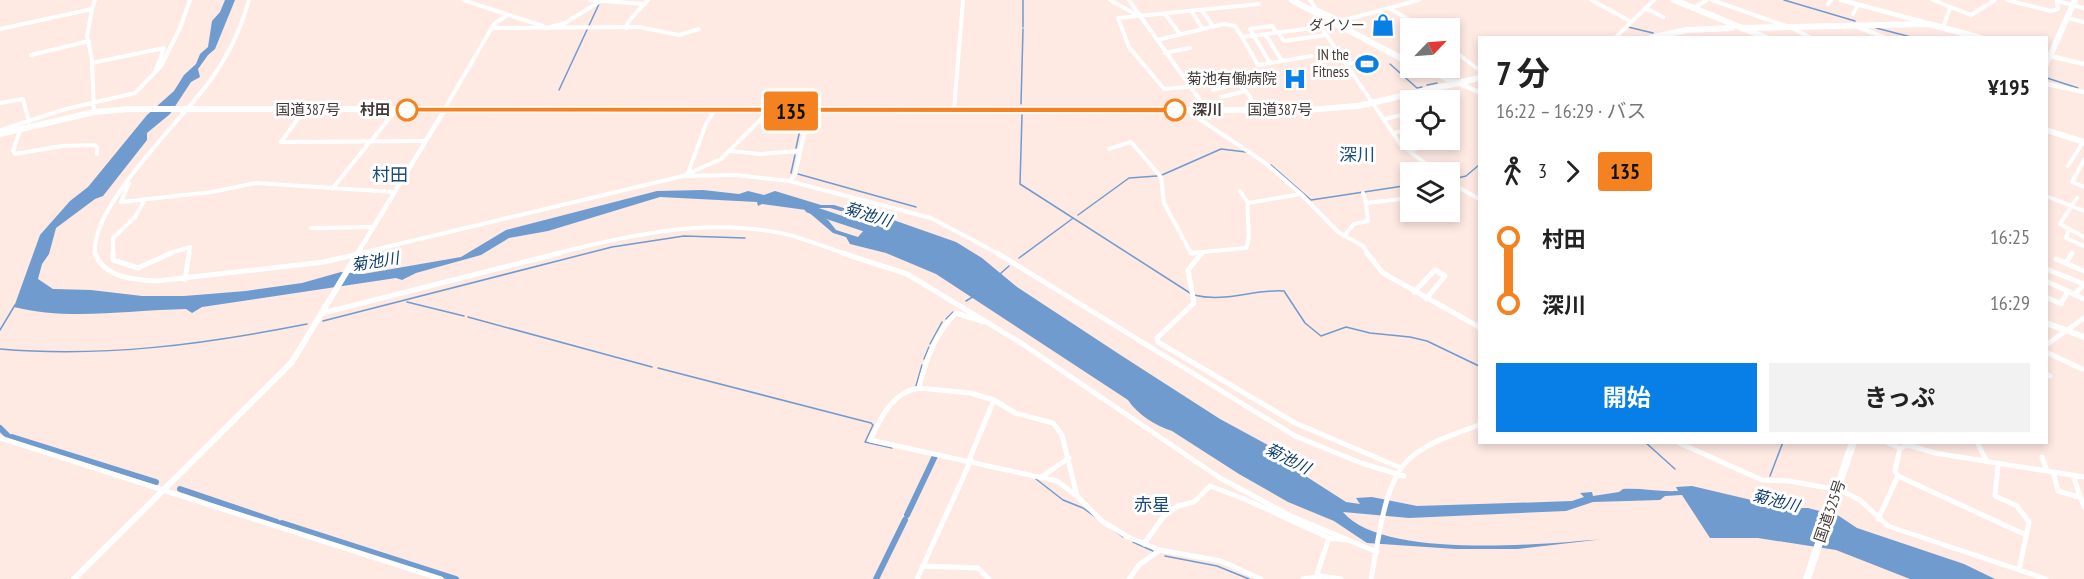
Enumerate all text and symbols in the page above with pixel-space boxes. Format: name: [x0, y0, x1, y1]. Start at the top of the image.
shop icon: ダイソー: [1370, 12, 1396, 38]
place label: ダイソー: [1309, 16, 1365, 34]
north arrow: [1400, 18, 1460, 78]
map controls: [1400, 18, 1460, 222]
place label: IN the Fitness: [1313, 45, 1349, 81]
sports icon: IN the Fitness: [1354, 51, 1380, 77]
text: 7 分: [1496, 51, 1550, 94]
hospital icon: 菊池有働病院: [1282, 66, 1308, 92]
place label: 菊池有働病院: [1187, 69, 1277, 88]
text: ¥195: [1988, 73, 2030, 101]
button: locate: [1400, 90, 1460, 150]
line badge: 135: [756, 92, 826, 130]
text: 135: [776, 98, 806, 125]
text: 16:22 – 16:29 · バス: [1496, 98, 1647, 124]
marker: 村田: [396, 99, 418, 121]
marker: 深川: [1164, 99, 1186, 121]
street label: 国道387号: [275, 100, 341, 119]
place label: 村田: [360, 100, 390, 119]
place label: 深川: [1192, 100, 1222, 119]
street label: 国道387号: [1247, 100, 1313, 119]
district label: 深川: [1339, 143, 1375, 166]
icon: walk: [1496, 155, 1529, 188]
icon: forward: [1556, 155, 1589, 188]
text: 3: [1538, 158, 1547, 184]
text: 135: [1610, 158, 1640, 185]
button: layers: [1400, 162, 1460, 222]
district label: 村田: [372, 163, 408, 186]
water label: 菊池川: [842, 197, 896, 231]
text: 16:25: [1990, 224, 2030, 250]
text: 村田: [1542, 225, 1586, 253]
water label: 菊池川: [350, 247, 402, 275]
text: 16:29: [1990, 290, 2030, 316]
text: 深川: [1542, 291, 1586, 319]
button: 開始: [1496, 363, 1757, 432]
button: きっぷ: [1769, 363, 2030, 432]
water label: 菊池川: [1262, 438, 1316, 479]
street label: 国道325号: [1810, 477, 1849, 545]
water label: 菊池川: [1750, 484, 1804, 516]
district label: 赤星: [1134, 493, 1170, 516]

